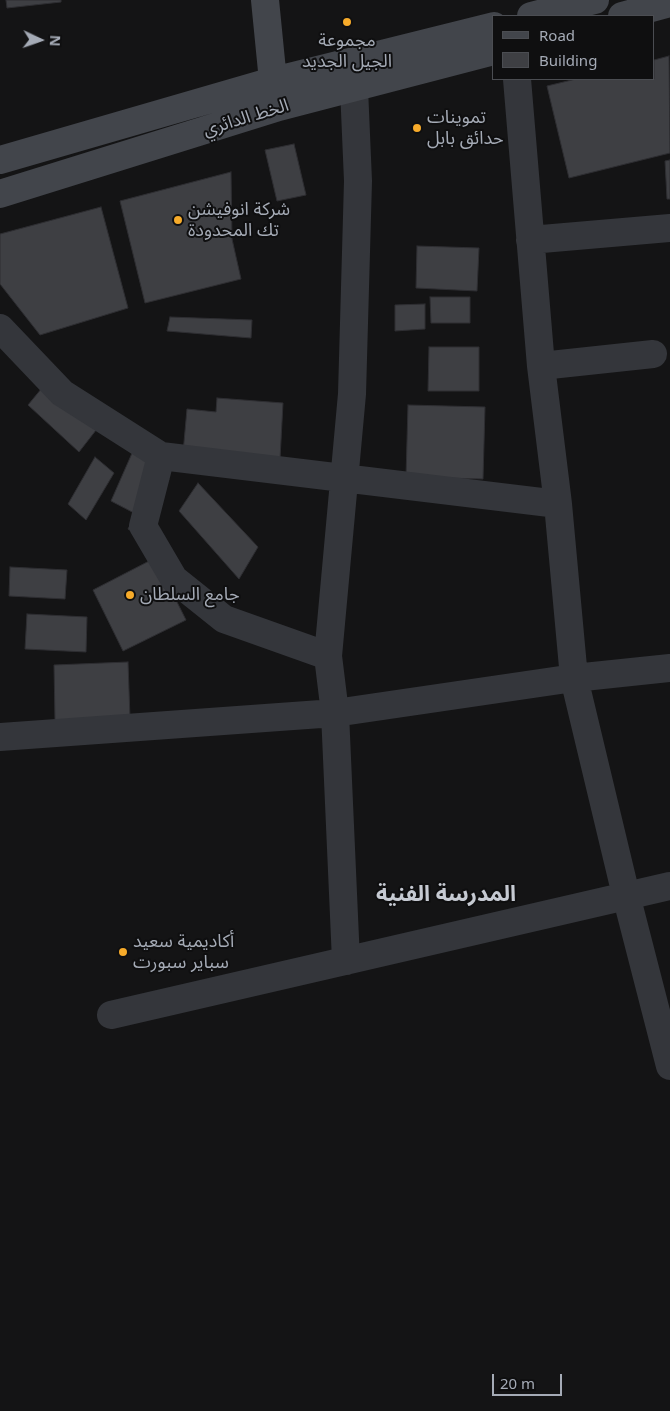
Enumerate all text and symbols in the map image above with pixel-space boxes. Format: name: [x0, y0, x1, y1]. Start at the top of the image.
north arrow: [15, 15, 65, 65]
legend: [492, 15, 655, 80]
marker: مجموعة الجيل الجديد: [341, 16, 353, 28]
text: Road: [539, 25, 575, 45]
place label: مجموعة الجيل الجديد: [302, 30, 392, 72]
text: N: [46, 35, 65, 47]
text: Building: [539, 50, 597, 70]
street label: الخط الدائري: [201, 95, 291, 141]
place label: تموينات حدائق بابل: [427, 107, 504, 150]
marker: تموينات حدائق بابل: [411, 122, 423, 134]
place label: شركة انوفيشن تك المحدودة: [188, 199, 290, 242]
marker: شركة انوفيشن تك المحدودة: [172, 214, 184, 226]
place label: جامع السلطان: [140, 584, 240, 606]
marker: جامع السلطان: [124, 589, 136, 601]
district label: المدرسة الفنية: [376, 882, 516, 908]
place label: أكاديمية سعيد سباير سبورت: [133, 931, 234, 974]
marker: أكاديمية سعيد سباير سبورت: [117, 946, 129, 958]
scale bar: [495, 1364, 565, 1396]
text: 20 m: [500, 1373, 535, 1393]

